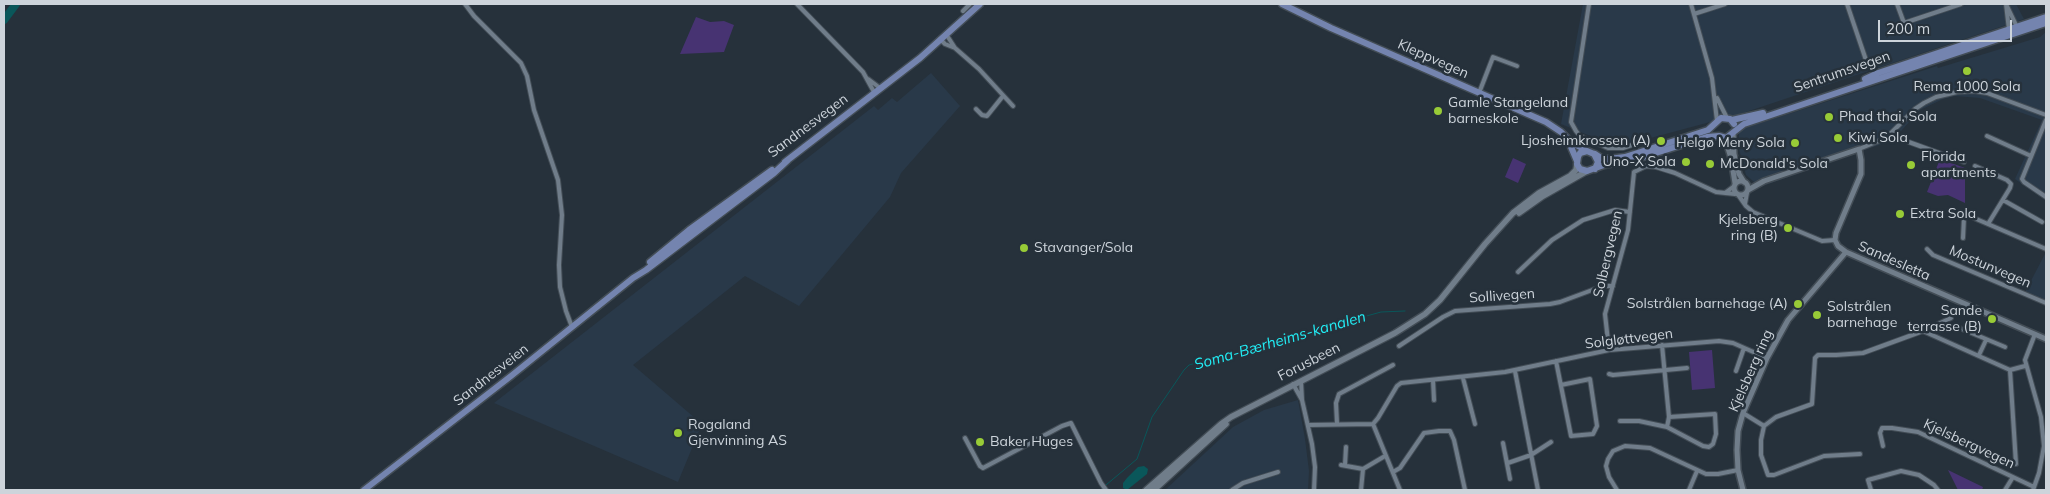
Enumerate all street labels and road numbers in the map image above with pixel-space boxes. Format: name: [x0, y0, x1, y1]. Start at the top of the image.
street label: Kleppvegen: [1395, 36, 1471, 82]
street label: Sentrumsvegen: [1792, 48, 1892, 96]
street label: Sandnesvegen: [765, 91, 851, 161]
street label: Solbergvegen: [1590, 209, 1626, 299]
street label: Sandesletta: [1855, 238, 1933, 284]
street label: Mostunvegen: [1947, 242, 2033, 292]
street label: Sollivegen: [1469, 285, 1535, 307]
street label: Solgløttvegen: [1584, 325, 1674, 353]
street label: Kjelsberg ring: [1725, 327, 1777, 415]
street label: Forusbeen: [1275, 339, 1343, 385]
street label: Sandnesveien: [450, 341, 532, 409]
street label: Kjelsbergvegen: [1921, 416, 2017, 472]

